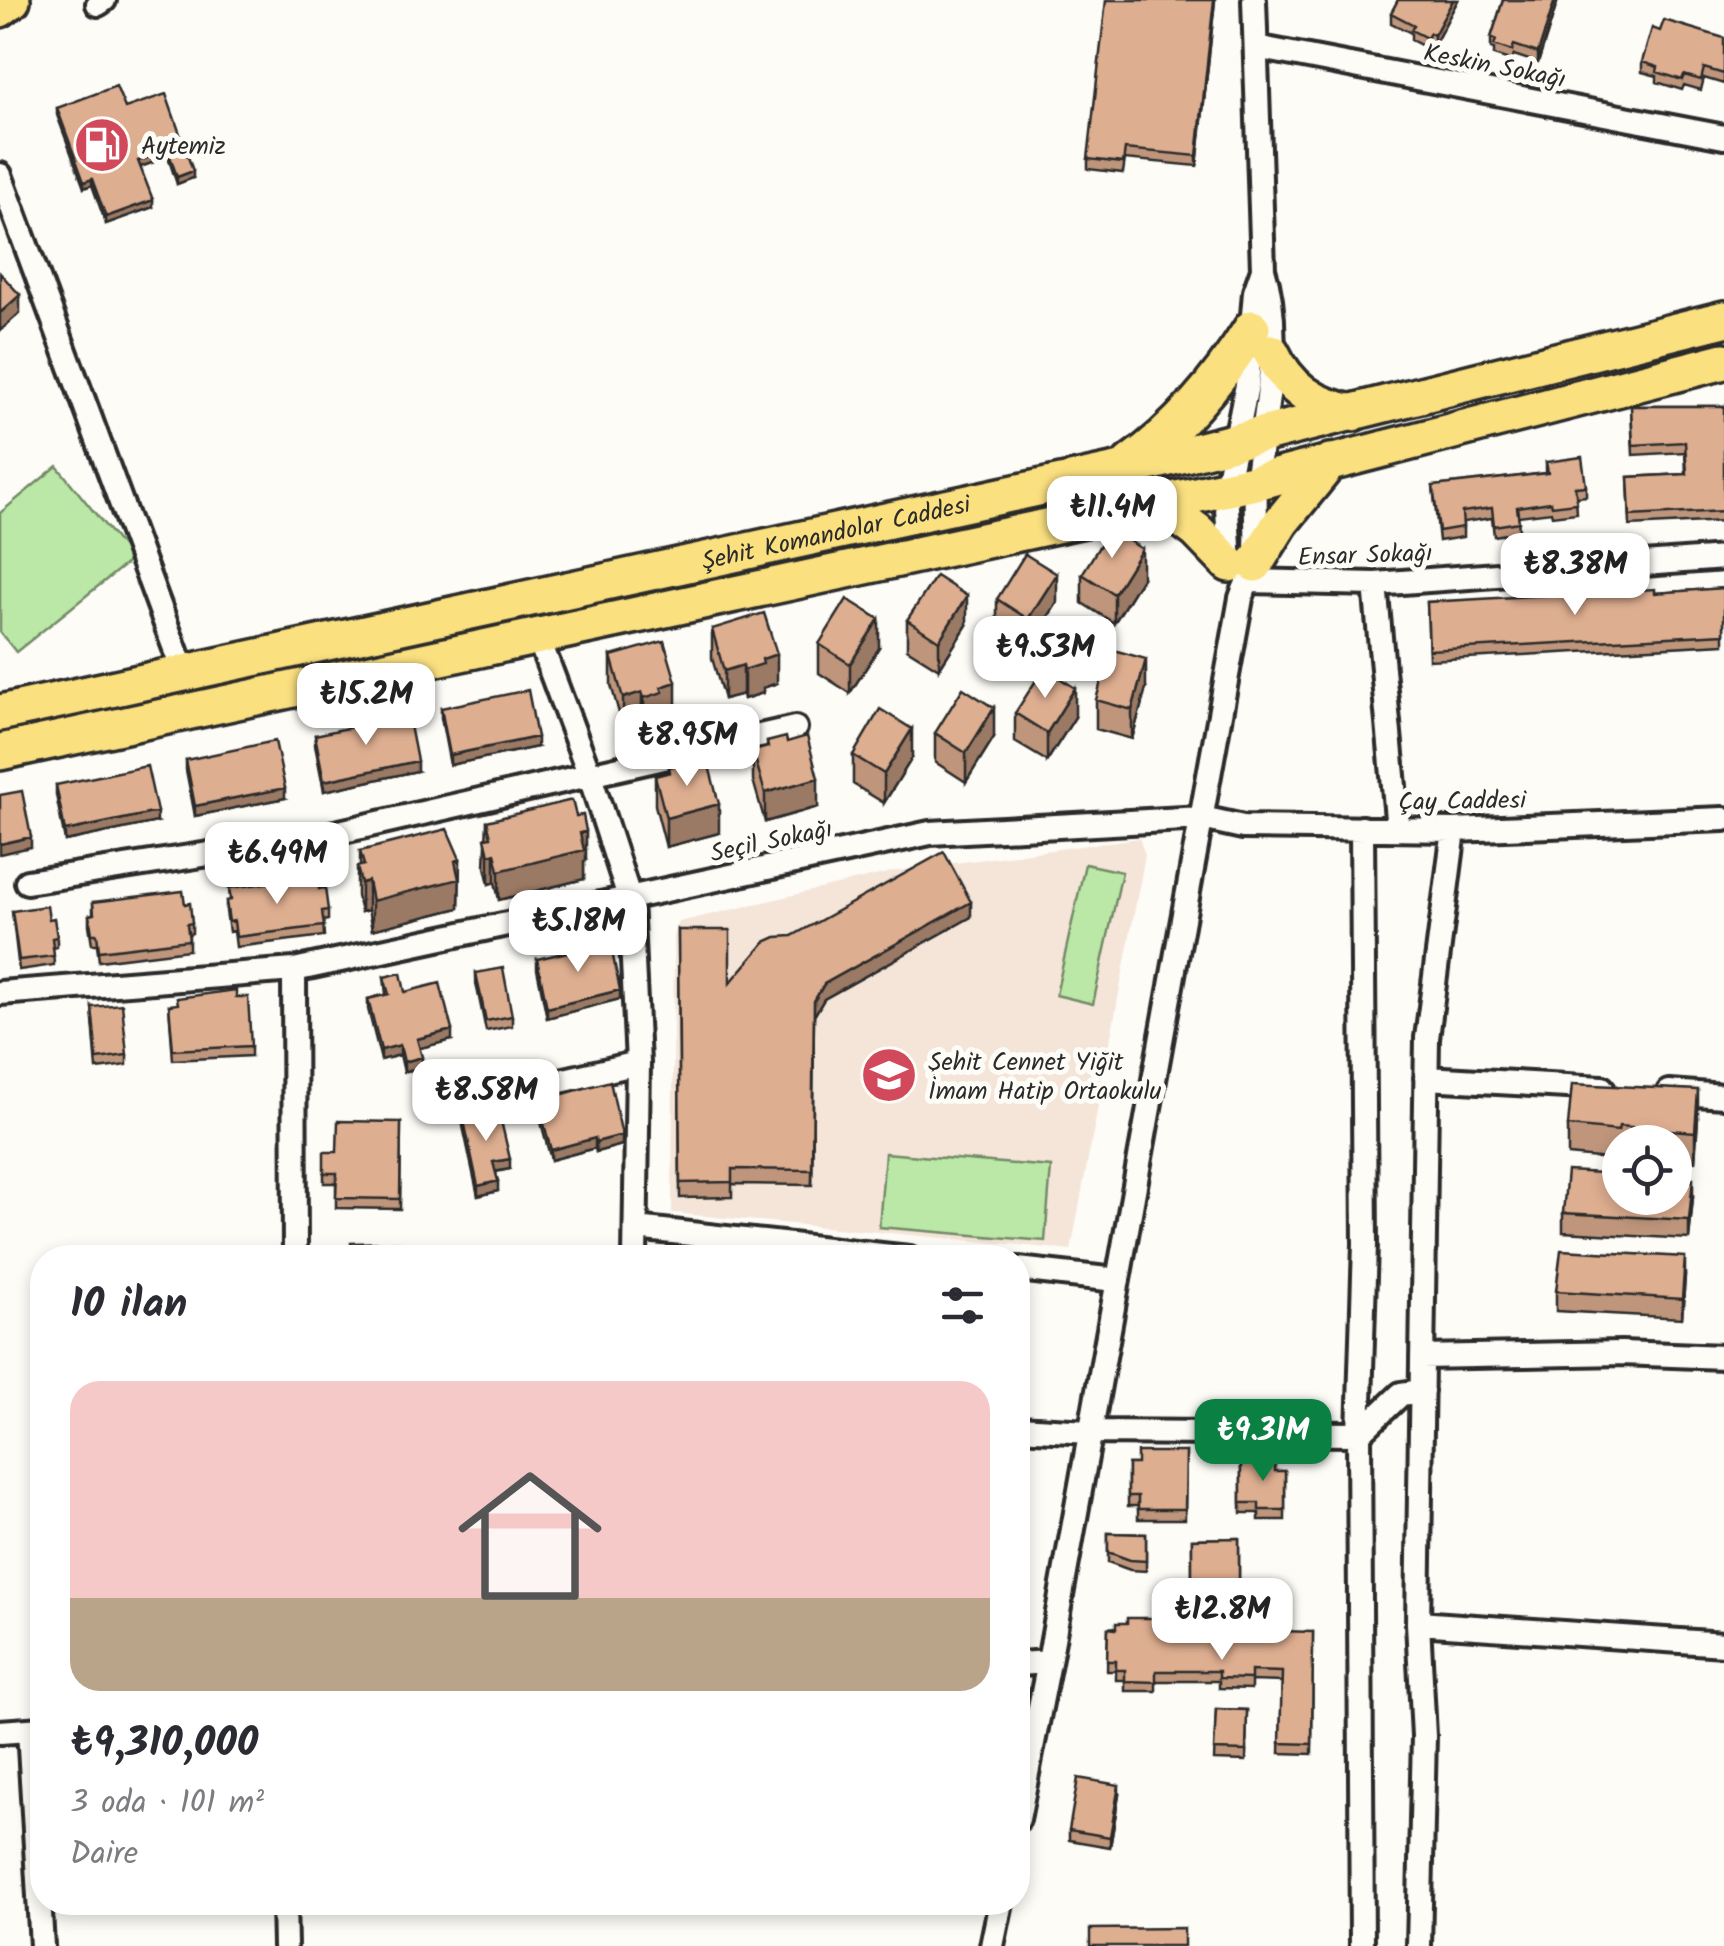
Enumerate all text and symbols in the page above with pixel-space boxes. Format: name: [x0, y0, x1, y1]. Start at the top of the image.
street label: Keskin Sokağı: [1420, 34, 1569, 100]
fuel station icon: Aytemiz: [72, 115, 132, 175]
place label: Aytemiz: [141, 127, 226, 167]
pin: ₺11.4M: [1031, 476, 1193, 561]
text: ₺11.4M: [1069, 483, 1155, 534]
street label: Şehit Komandolar Caddesi: [698, 485, 975, 582]
pin: ₺8.38M: [1494, 533, 1656, 618]
street label: Ensar Sokağı: [1297, 534, 1433, 578]
text: ₺8.38M: [1523, 540, 1627, 591]
pin: ₺9.53M: [964, 616, 1126, 701]
text: ₺9.53M: [995, 623, 1095, 674]
pin: ₺15.2M: [285, 663, 447, 748]
text: ₺15.2M: [319, 670, 413, 721]
pin: ₺8.95M: [606, 704, 768, 789]
text: ₺8.95M: [637, 711, 737, 762]
street label: Çay Caddesi: [1398, 781, 1527, 823]
street label: Seçil Sokağı: [707, 809, 836, 874]
pin: ₺6.49M: [196, 822, 358, 907]
text: ₺6.49M: [227, 829, 327, 880]
pin: ₺5.18M: [497, 890, 659, 975]
text: ₺5.18M: [531, 897, 625, 948]
place label: Şehit Cennet Yiğit İmam Hatip Ortaokulu: [928, 1043, 1162, 1112]
school or university icon: Şehit Cennet Yiğit İmam Hatip Ortaokulu: [859, 1045, 919, 1105]
pin: ₺8.58M: [405, 1059, 567, 1144]
text: ₺8.58M: [434, 1066, 538, 1117]
map controls: [1602, 1125, 1692, 1215]
button: locate: [1602, 1125, 1692, 1215]
text: 10 ilan: [70, 1272, 187, 1339]
icon: filters: [935, 1278, 990, 1333]
pin: ₺9.31M: [1182, 1399, 1344, 1484]
text: ₺9.31M: [1217, 1406, 1309, 1457]
icon: home: [440, 1446, 620, 1626]
pin: ₺12.8M: [1141, 1578, 1303, 1663]
text: ₺12.8M: [1174, 1585, 1270, 1636]
text: ₺9,310,000: [70, 1711, 258, 1778]
text: 3 oda · 101 m²: [70, 1778, 264, 1829]
text: Daire: [70, 1829, 138, 1880]

